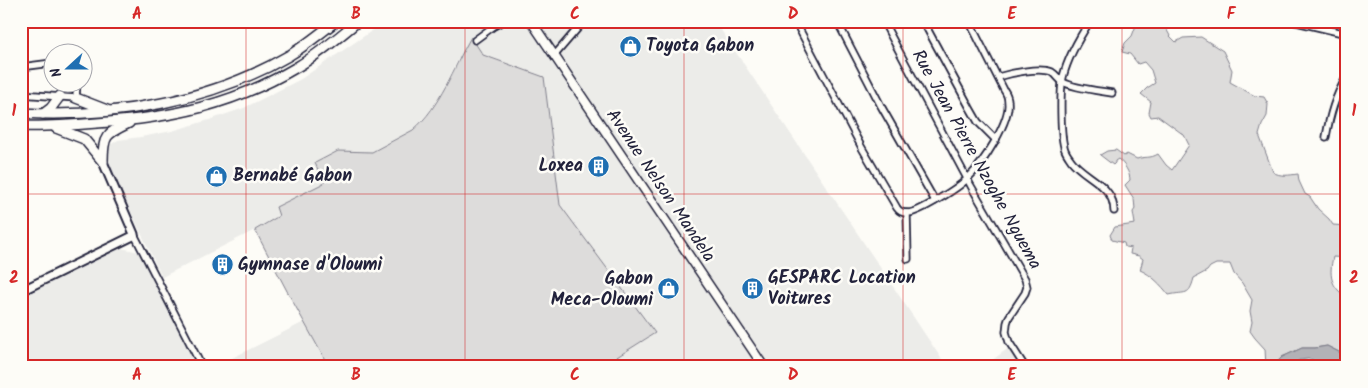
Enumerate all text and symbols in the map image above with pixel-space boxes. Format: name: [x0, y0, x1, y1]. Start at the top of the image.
text: A: [132, 2, 142, 27]
text: B: [351, 2, 361, 27]
text: C: [570, 2, 580, 27]
text: D: [788, 2, 799, 27]
text: E: [1008, 2, 1018, 27]
text: F: [1227, 2, 1237, 27]
place label: Toyota Gabon: [646, 32, 754, 61]
shop icon: Toyota Gabon: [618, 34, 642, 58]
north arrow: [42, 42, 92, 92]
street label: Rue Jean Pierre Nzoghe Nguema: [903, 45, 1049, 275]
text: N: [45, 64, 69, 80]
text: 1: [12, 99, 17, 124]
text: 1: [1352, 99, 1357, 124]
street label: Avenue Nelson Mandela: [598, 103, 722, 269]
place label: Loxea: [538, 152, 583, 181]
building icon: Loxea: [587, 154, 611, 178]
place label: Bernabé Gabon: [233, 162, 352, 191]
shop icon: Bernabé Gabon: [205, 164, 229, 188]
place label: Gymnase d'Oloumi: [238, 251, 382, 280]
building icon: Gymnase d'Oloumi: [210, 253, 234, 277]
place label: GESPARC Location Voitures: [768, 264, 916, 314]
place label: Gabon Meca-Oloumi: [551, 265, 653, 315]
text: 2: [9, 266, 19, 291]
text: 2: [1349, 266, 1359, 291]
building icon: GESPARC Location Voitures: [740, 276, 764, 300]
shop icon: Gabon Meca-Oloumi: [657, 277, 681, 301]
text: A: [132, 363, 142, 388]
text: B: [351, 363, 361, 388]
text: C: [570, 363, 580, 388]
text: D: [788, 363, 799, 388]
text: E: [1008, 363, 1018, 388]
text: F: [1227, 363, 1237, 388]

